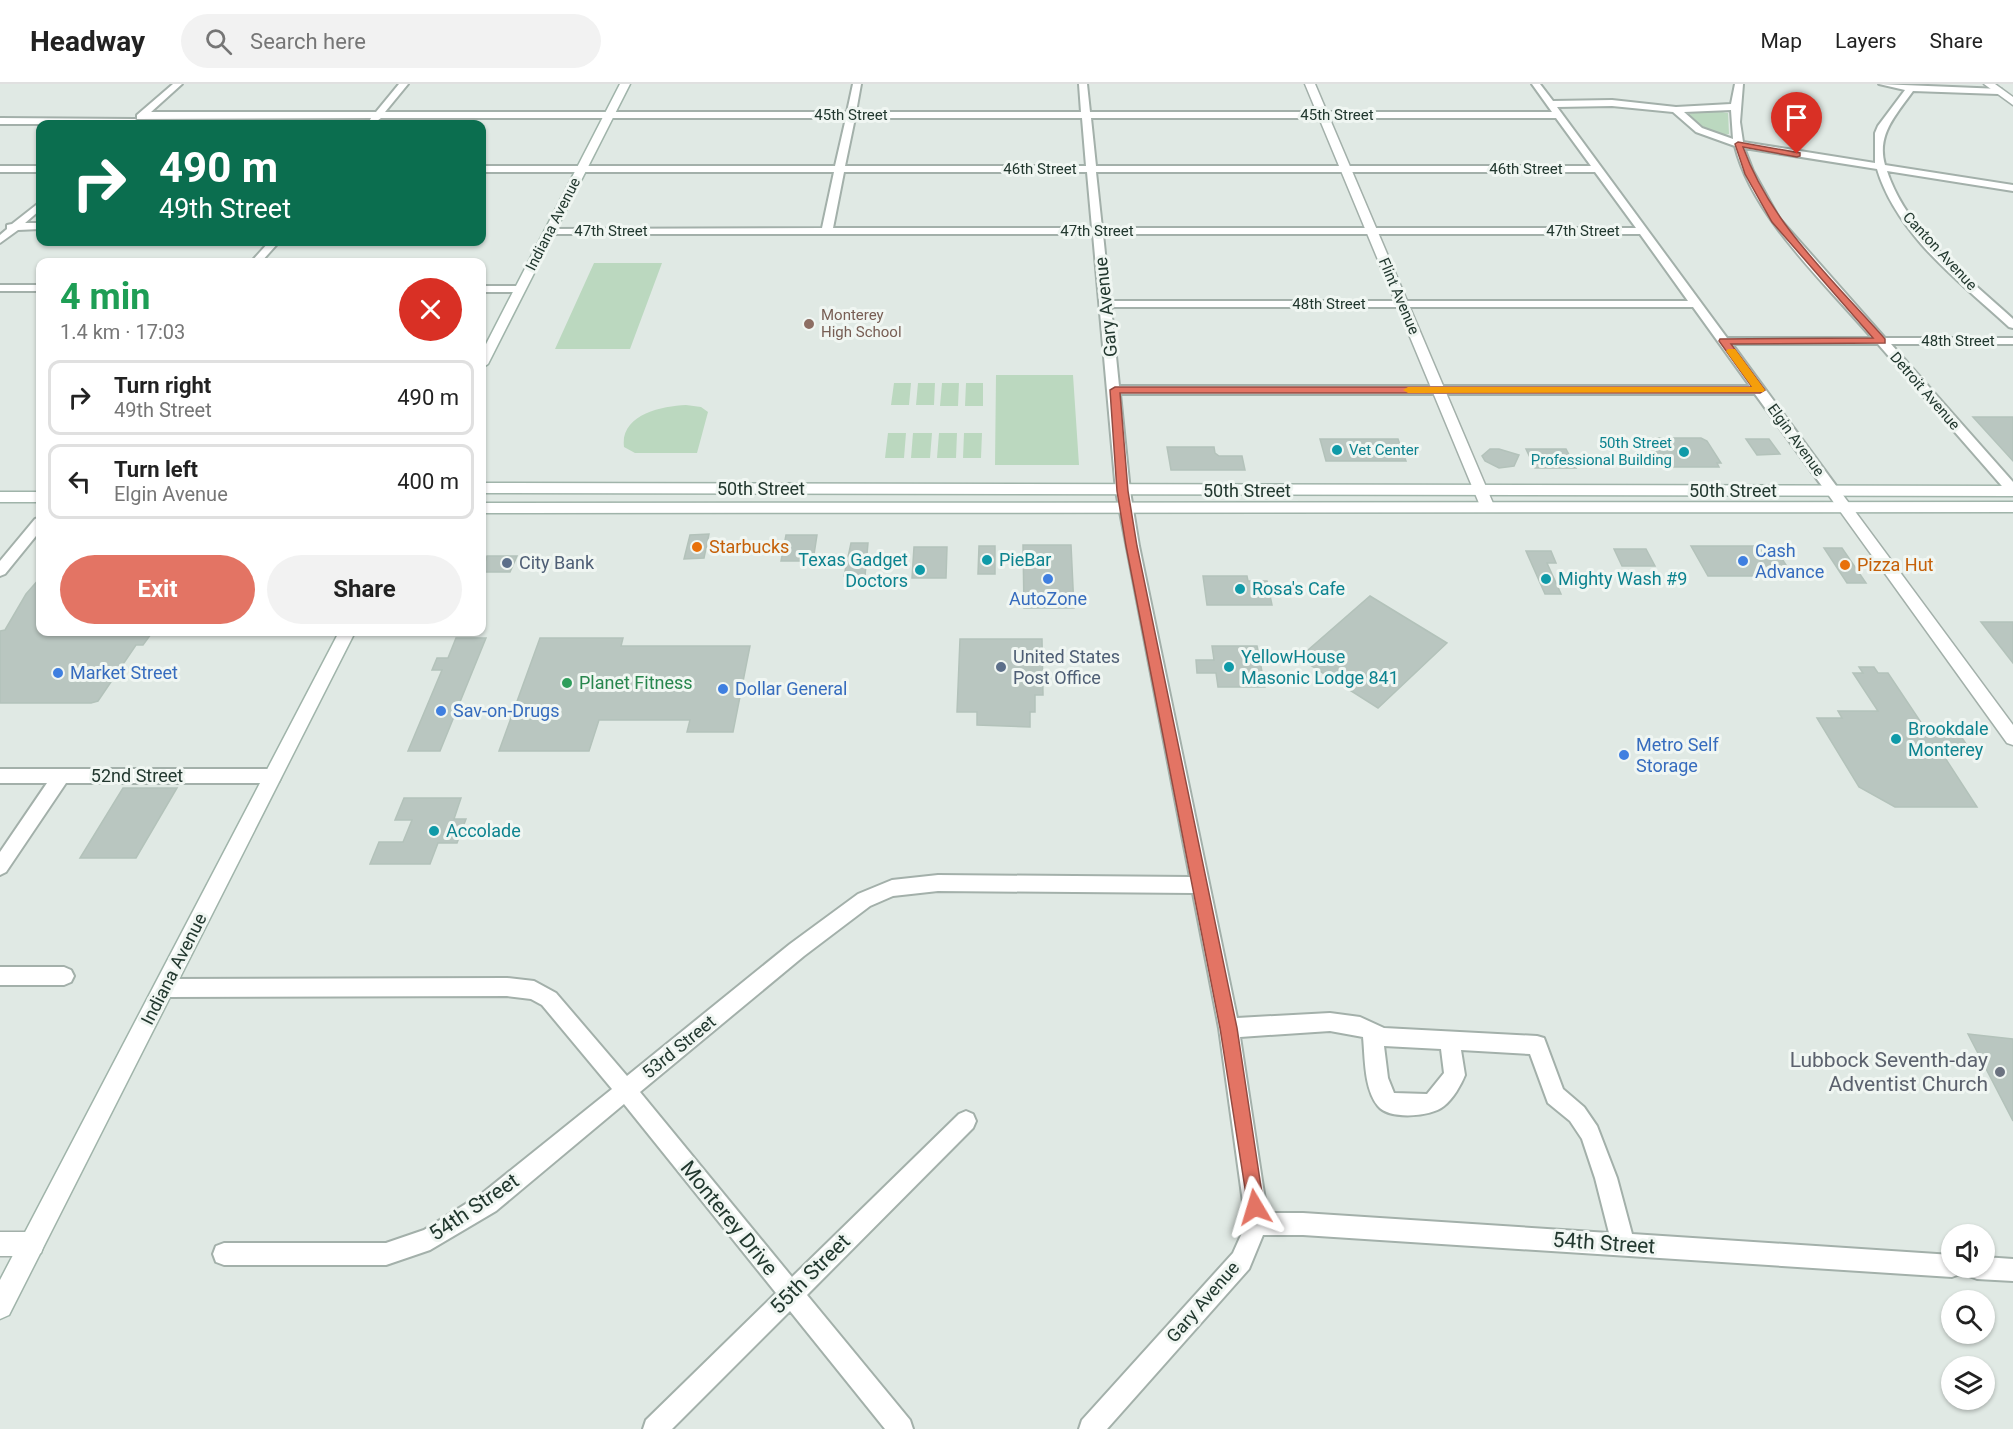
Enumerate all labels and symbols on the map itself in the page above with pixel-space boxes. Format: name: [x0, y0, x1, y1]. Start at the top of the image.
pin: [1771, 92, 1822, 154]
street label: 45th Street: [814, 106, 888, 124]
street label: 45th Street: [1300, 106, 1374, 124]
street label: 46th Street: [1003, 160, 1077, 178]
street label: 46th Street: [1489, 160, 1563, 178]
street label: Indiana Avenue: [522, 175, 584, 273]
street label: Canton Avenue: [1899, 208, 1981, 294]
street label: 47th Street: [574, 222, 648, 240]
street label: 47th Street: [1060, 222, 1134, 240]
street label: 47th Street: [1546, 222, 1620, 240]
street label: Flint Avenue: [1375, 255, 1423, 337]
street label: Gary Avenue: [1090, 256, 1121, 358]
street label: 48th Street: [1292, 295, 1366, 313]
place label: Monterey High School: [821, 306, 902, 341]
marker: Monterey High School: [802, 317, 816, 331]
street label: 48th Street: [1921, 332, 1995, 350]
street label: Detroit Avenue: [1886, 348, 1964, 434]
street label: Elgin Avenue: [1764, 400, 1828, 480]
place label: 50th Street Professional Building: [1531, 434, 1672, 469]
place label: Vet Center: [1349, 441, 1419, 459]
marker: Vet Center: [1330, 443, 1344, 457]
marker: 50th Street Professional Building: [1677, 445, 1691, 459]
street label: 50th Street: [717, 478, 805, 499]
street label: 50th Street: [1203, 480, 1291, 501]
street label: 50th Street: [1689, 480, 1777, 501]
place label: Starbucks: [709, 536, 789, 557]
marker: Starbucks: [690, 540, 704, 554]
place label: Cash Advance: [1755, 540, 1824, 582]
place label: Texas Gadget Doctors: [798, 549, 908, 591]
place label: PieBar: [999, 549, 1051, 570]
place label: City Bank: [519, 552, 595, 573]
marker: PieBar: [980, 553, 994, 567]
marker: Cash Advance: [1736, 554, 1750, 568]
place label: Pizza Hut: [1857, 554, 1934, 575]
marker: City Bank: [500, 556, 514, 570]
marker: Pizza Hut: [1838, 558, 1852, 572]
marker: Texas Gadget Doctors: [913, 563, 927, 577]
place label: Mighty Wash #9: [1558, 568, 1687, 589]
marker: AutoZone: [1041, 572, 1055, 586]
marker: Mighty Wash #9: [1539, 572, 1553, 586]
place label: Rosa's Cafe: [1252, 578, 1345, 599]
marker: Rosa's Cafe: [1233, 582, 1247, 596]
place label: AutoZone: [1009, 588, 1087, 609]
place label: United States Post Office: [1013, 646, 1120, 688]
place label: YellowHouse Masonic Lodge 841: [1241, 646, 1399, 688]
marker: United States Post Office: [994, 660, 1008, 674]
marker: YellowHouse Masonic Lodge 841: [1222, 660, 1236, 674]
place label: Market Street: [70, 662, 178, 683]
marker: Market Street: [51, 666, 65, 680]
place label: Planet Fitness: [579, 672, 693, 693]
marker: Planet Fitness: [560, 676, 574, 690]
place label: Dollar General: [735, 678, 847, 699]
marker: Dollar General: [716, 682, 730, 696]
place label: Sav-on-Drugs: [453, 700, 559, 721]
marker: Sav-on-Drugs: [434, 704, 448, 718]
place label: Brookdale Monterey: [1908, 718, 1988, 760]
marker: Brookdale Monterey: [1889, 732, 1903, 746]
place label: Metro Self Storage: [1636, 734, 1719, 776]
marker: Metro Self Storage: [1617, 748, 1631, 762]
street label: 52nd Street: [91, 765, 183, 786]
place label: Accolade: [446, 820, 521, 841]
marker: Accolade: [427, 824, 441, 838]
street label: Indiana Avenue: [136, 910, 211, 1028]
street label: 53rd Street: [638, 1011, 720, 1083]
place label: Lubbock Seventh-day Adventist Church: [1790, 1048, 1988, 1096]
marker: Lubbock Seventh-day Adventist Church: [1993, 1065, 2007, 1079]
street label: Monterey Drive: [676, 1156, 782, 1280]
street label: 54th Street: [425, 1168, 523, 1246]
position arrow: [1223, 1175, 1287, 1239]
street label: 54th Street: [1552, 1227, 1656, 1259]
street label: 55th Street: [765, 1229, 855, 1319]
street label: Gary Avenue: [1162, 1257, 1243, 1346]

